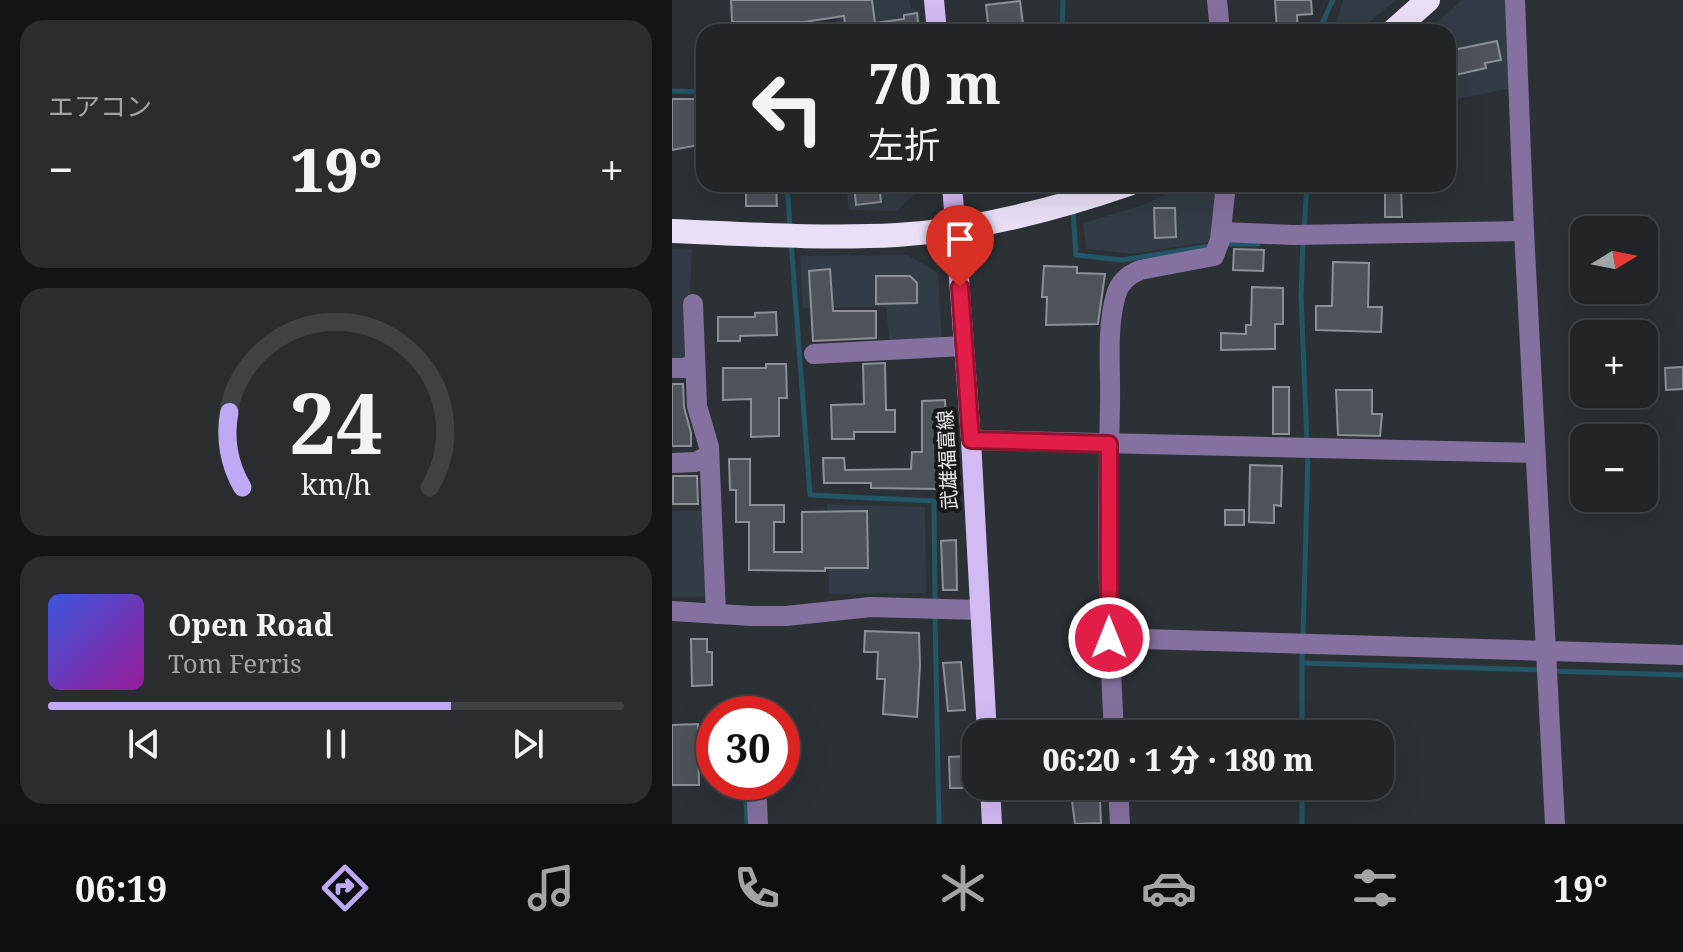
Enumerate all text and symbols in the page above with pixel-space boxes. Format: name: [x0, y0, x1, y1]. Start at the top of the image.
text: 70 m: [868, 44, 1001, 120]
icon: left: [736, 56, 840, 160]
text: エアコン: [48, 88, 152, 124]
text: 左折: [868, 120, 940, 169]
text: 19°: [290, 128, 382, 210]
text: −: [48, 139, 73, 199]
text: +: [599, 139, 624, 199]
pin: [926, 205, 994, 287]
north arrow: [1570, 216, 1658, 304]
map controls: [1570, 216, 1658, 512]
icon: arrive: [938, 217, 982, 261]
button: +: [1570, 320, 1658, 408]
text: 24: [289, 365, 383, 478]
street label: 武雄福富線: [931, 409, 963, 511]
button: −: [1570, 424, 1658, 512]
text: km/h: [301, 464, 371, 503]
position arrow: [1067, 596, 1151, 680]
text: Open Road: [168, 604, 333, 645]
text: Tom Ferris: [168, 645, 302, 681]
speed limit sign: 30: [696, 696, 800, 800]
icon: previous: [122, 722, 166, 766]
icon: pause: [314, 722, 358, 766]
icon: next: [506, 722, 550, 766]
text: 06:20 · 1 分 · 180 m: [1042, 739, 1314, 780]
icon: directions: [317, 860, 373, 916]
icon: music: [523, 860, 579, 916]
icon: phone: [729, 860, 785, 916]
icon: climate: [935, 860, 991, 916]
icon: car: [1141, 860, 1197, 916]
icon: filters: [1347, 860, 1403, 916]
text: 06:19: [75, 864, 167, 913]
text: 19°: [1553, 864, 1608, 913]

